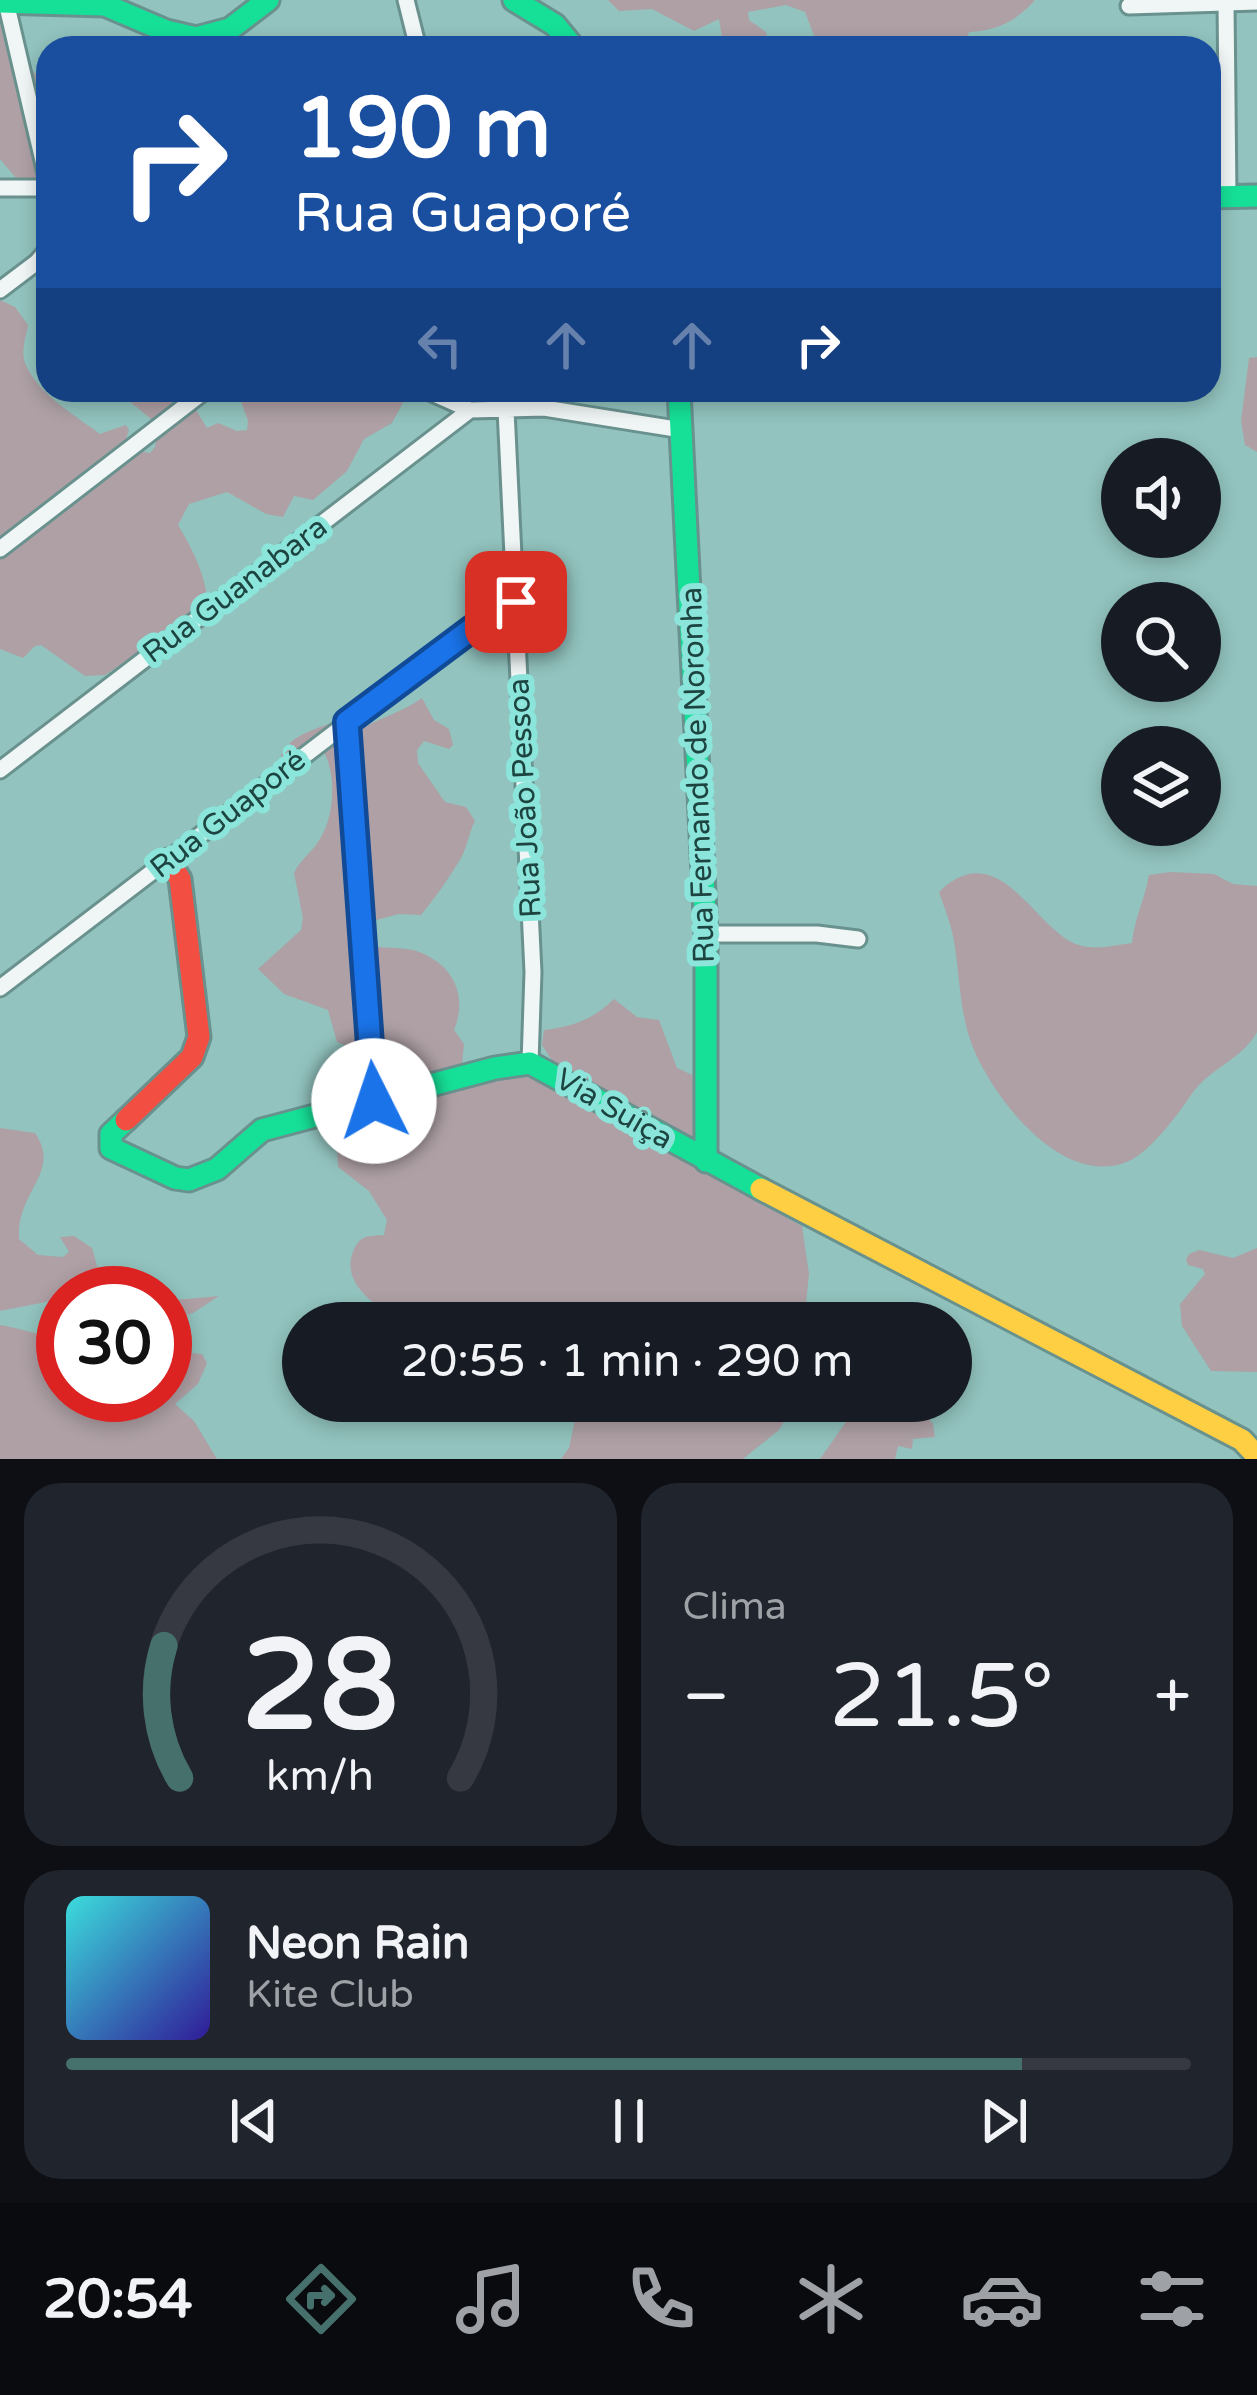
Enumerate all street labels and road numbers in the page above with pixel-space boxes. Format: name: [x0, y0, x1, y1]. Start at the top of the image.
street label: Rua Guanabara: [135, 509, 335, 671]
street label: Rua Fernando de Noronha: [673, 586, 723, 964]
street label: Rua João Pessoa: [500, 677, 550, 919]
street label: Rua Guaporé: [143, 742, 313, 886]
street label: Via Suiça: [549, 1061, 679, 1157]

